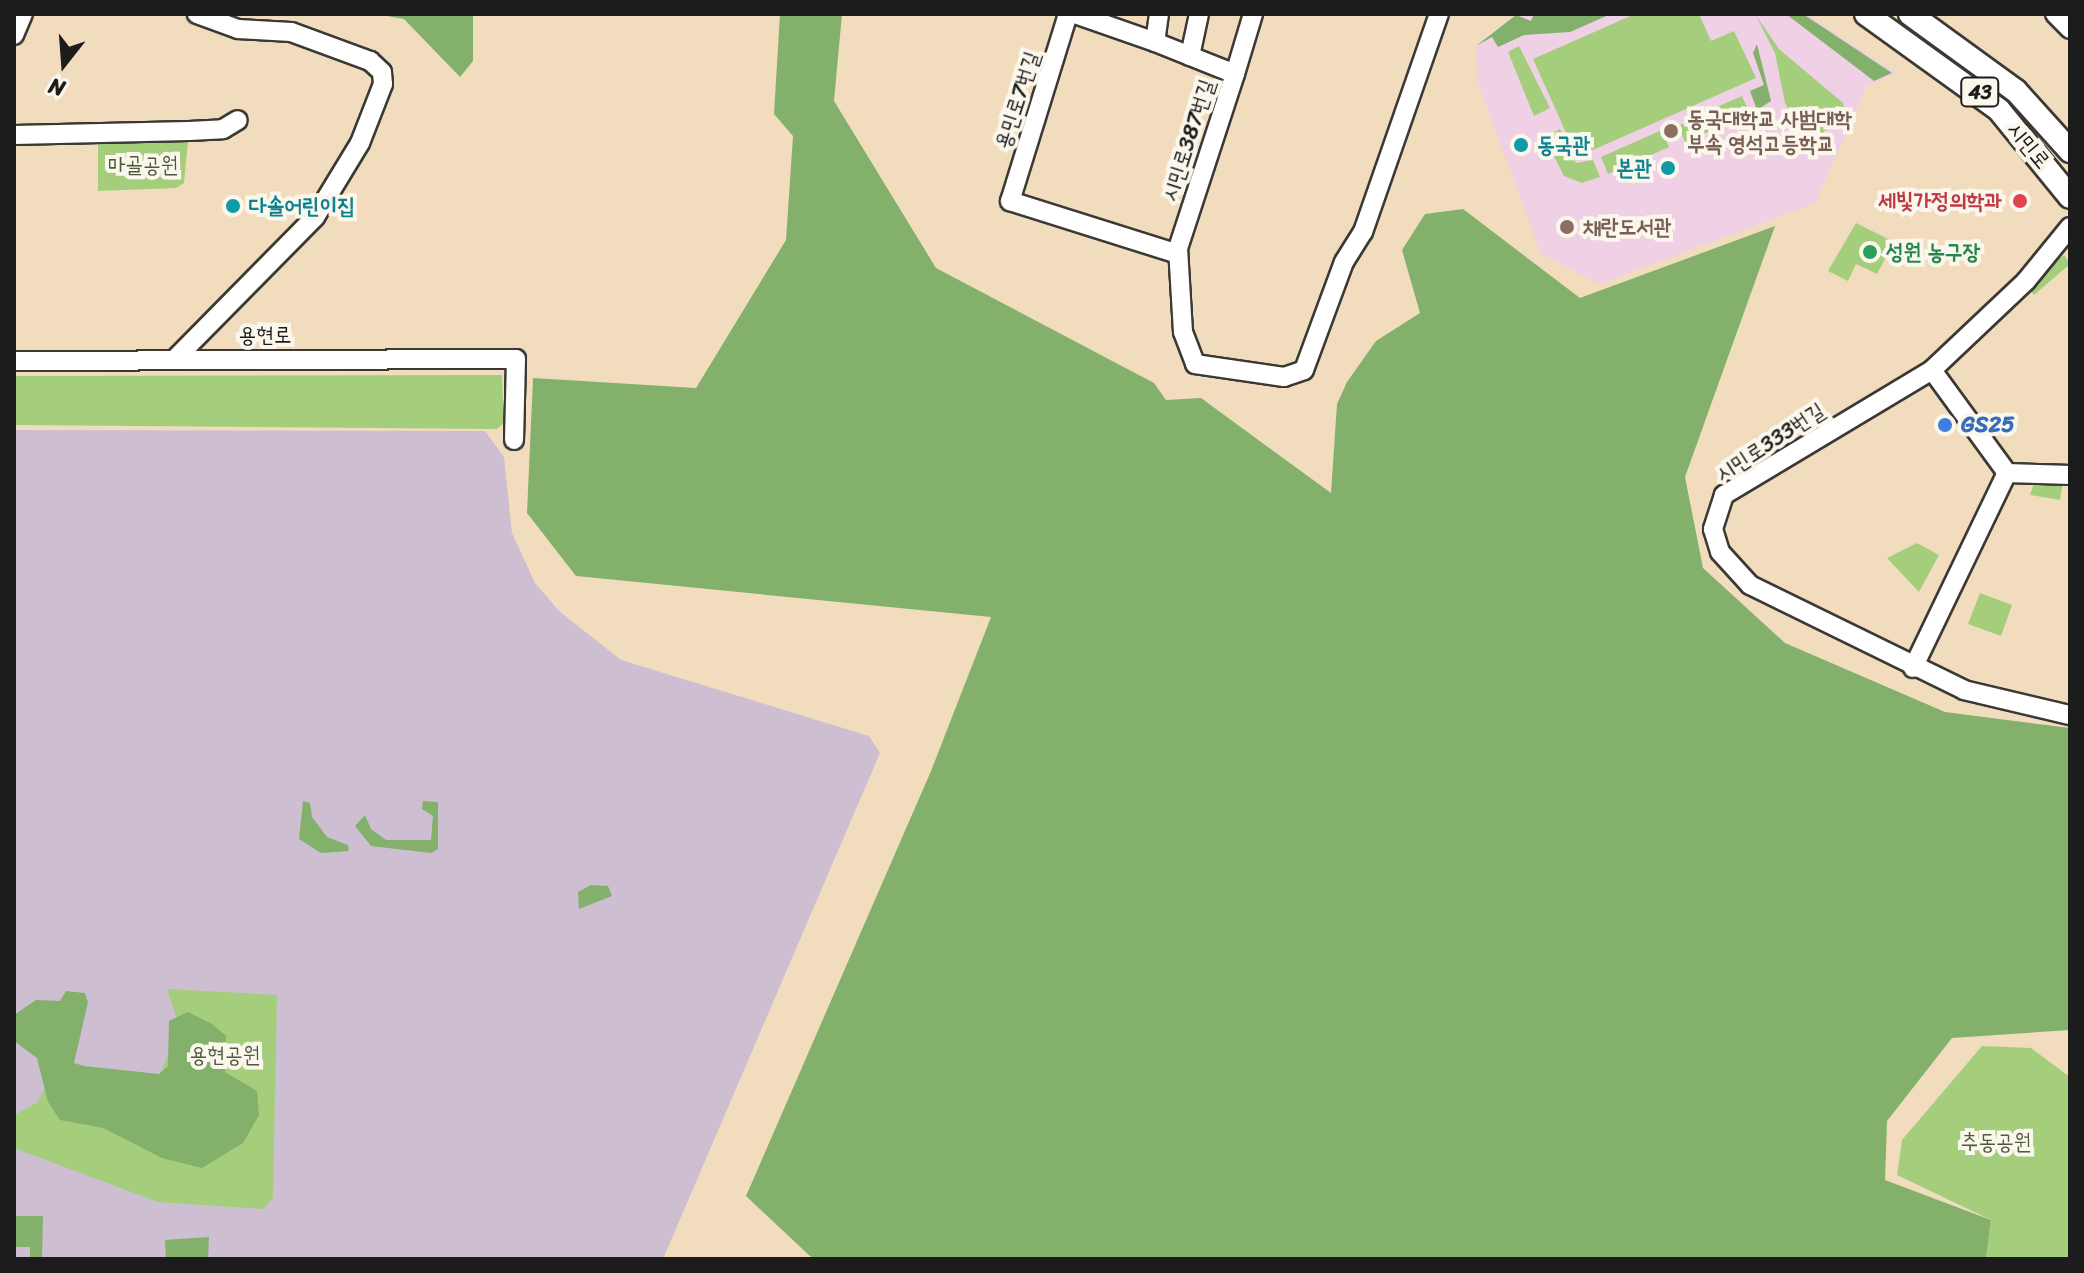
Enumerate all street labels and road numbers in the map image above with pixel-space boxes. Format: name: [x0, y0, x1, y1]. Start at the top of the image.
street label: 용민로7번길: [989, 48, 1045, 152]
street label: 시민로387번길: [1156, 76, 1220, 204]
road number: 43: [1960, 76, 2000, 108]
street label: 시민로: [2002, 116, 2056, 174]
street label: 용현로: [238, 322, 292, 348]
street label: 시민로333번길: [1710, 397, 1830, 487]

